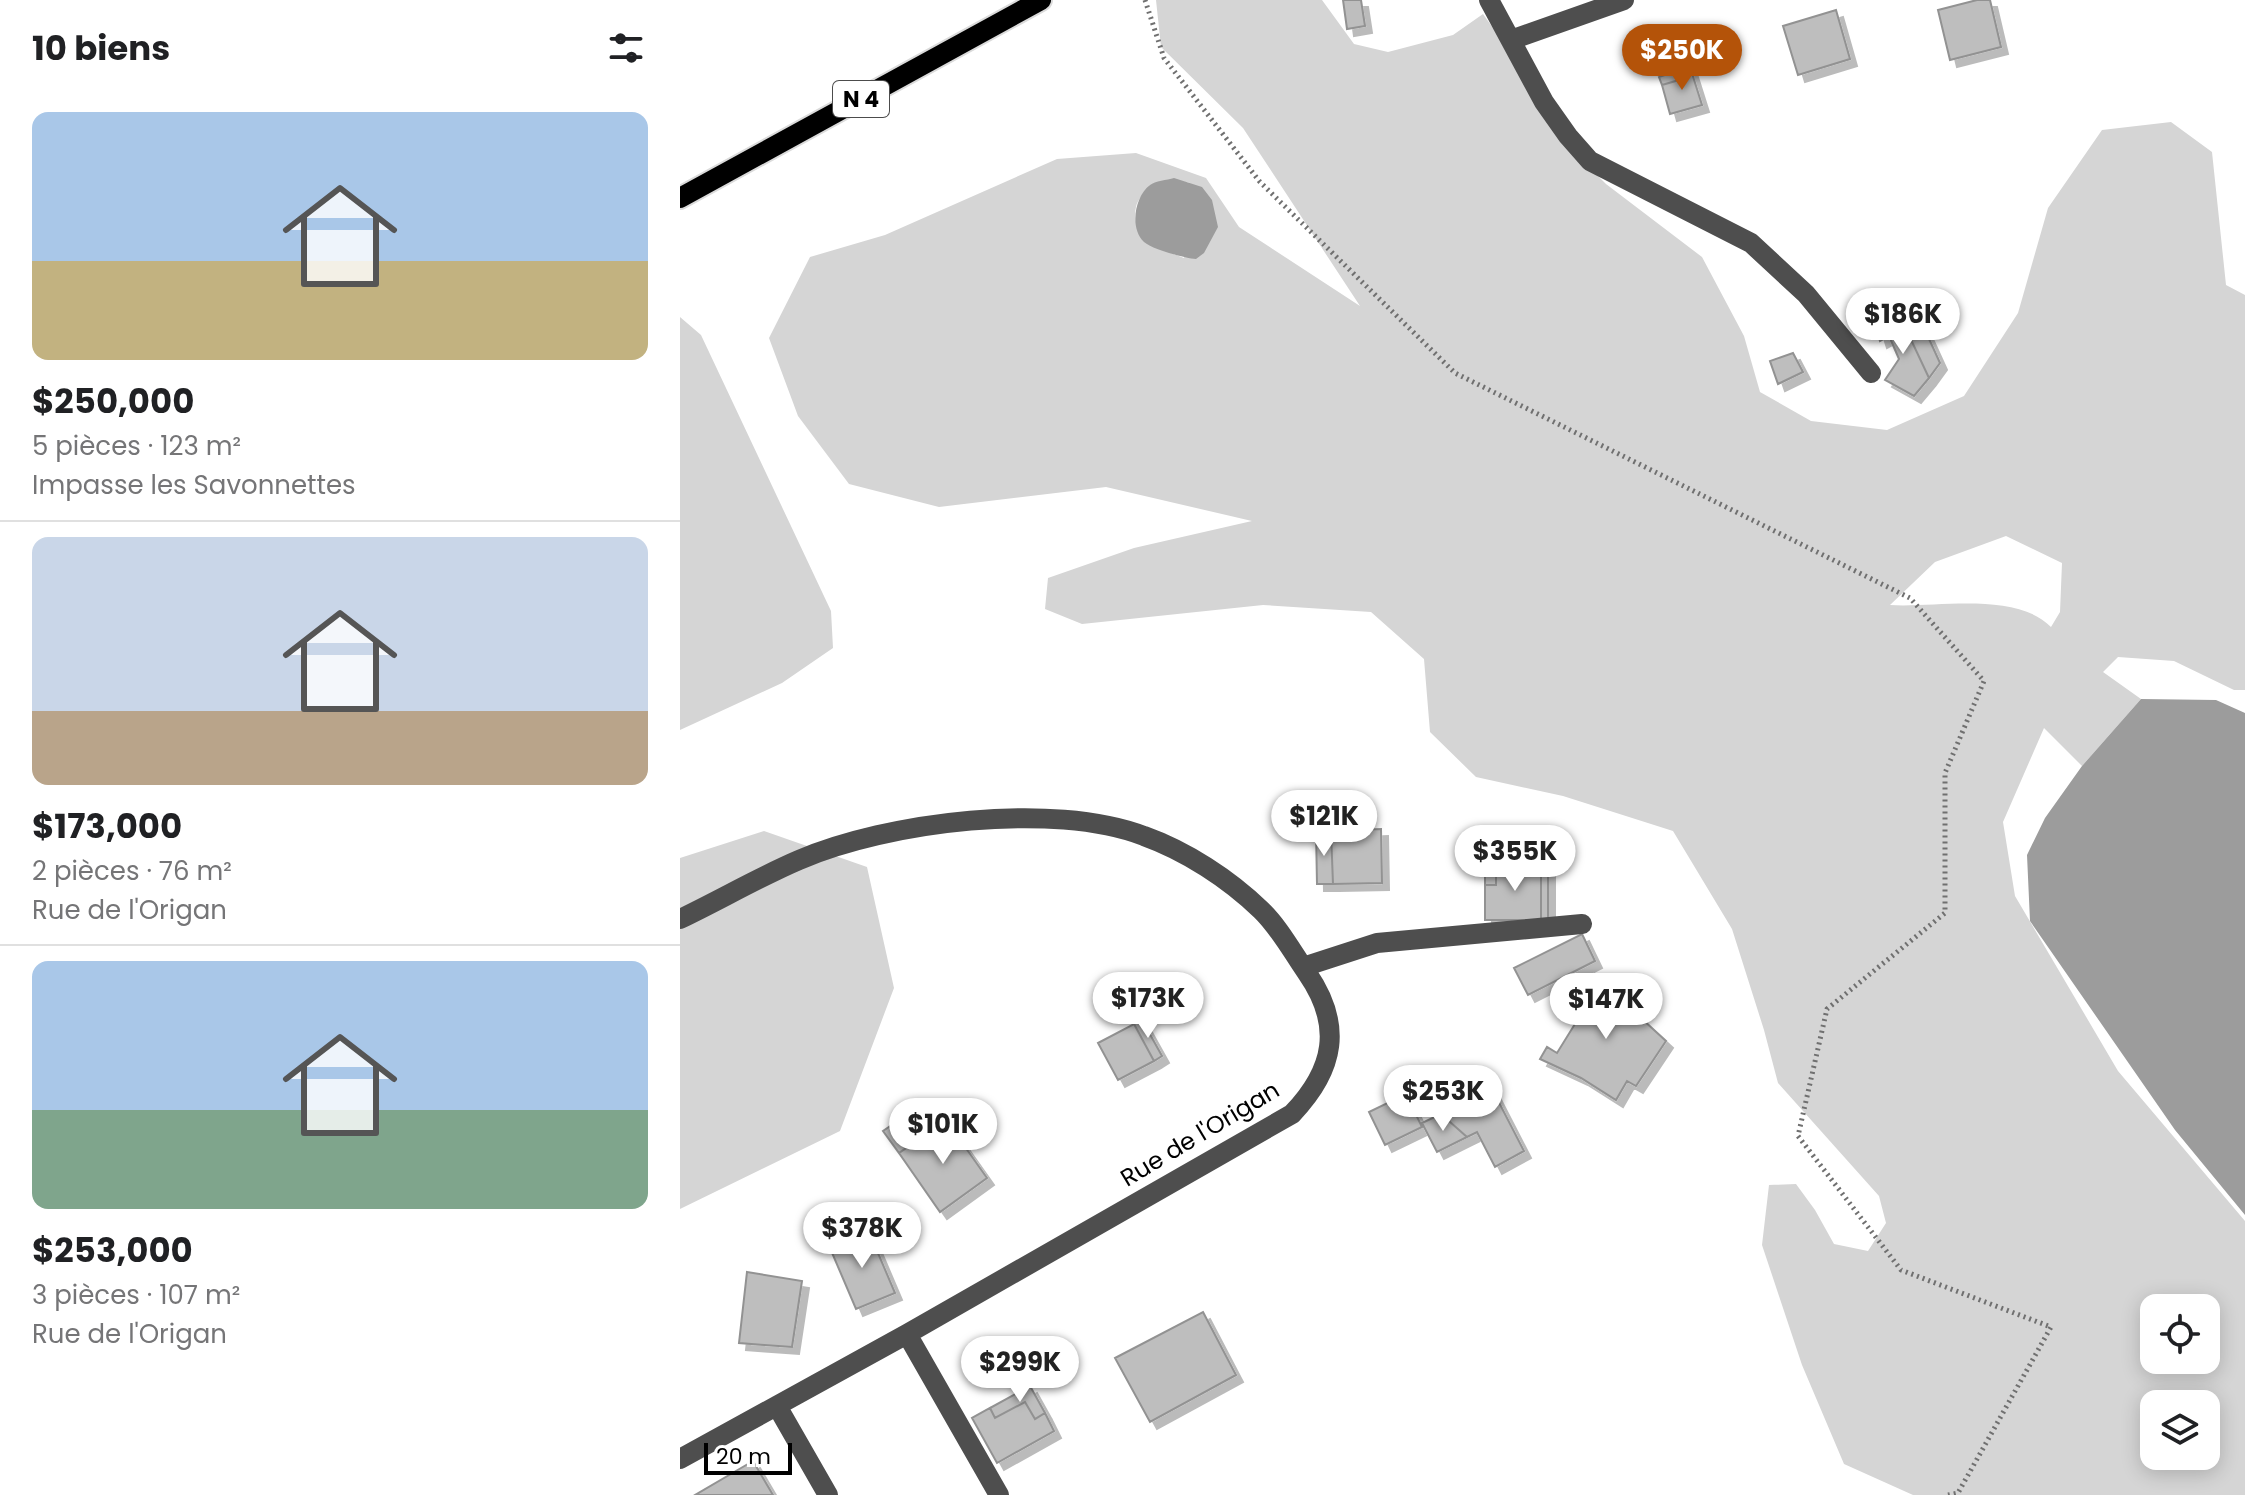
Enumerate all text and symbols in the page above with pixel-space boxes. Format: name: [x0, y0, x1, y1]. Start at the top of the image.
text: 10 biens: [32, 24, 170, 72]
pin: $250K: [1626, 24, 1738, 92]
icon: filters: [604, 26, 648, 70]
text: $250K: [1640, 32, 1724, 68]
road number: N 4: [833, 81, 889, 117]
icon: home: [268, 164, 412, 308]
pin: $186K: [1847, 288, 1959, 356]
text: $186K: [1864, 296, 1942, 332]
text: $250,000: [32, 377, 194, 425]
text: 5 pièces · 123 m²: [32, 428, 241, 464]
text: Impasse les Savonnettes: [32, 467, 356, 503]
icon: home: [268, 589, 412, 733]
pin: $121K: [1268, 790, 1380, 858]
text: $121K: [1289, 798, 1359, 834]
text: $173,000: [32, 802, 182, 850]
pin: $355K: [1459, 825, 1571, 893]
text: $355K: [1473, 833, 1557, 869]
text: 2 pièces · 76 m²: [32, 853, 232, 889]
text: Rue de l'Origan: [32, 892, 227, 928]
pin: $173K: [1092, 972, 1204, 1040]
pin: $147K: [1550, 973, 1662, 1041]
text: $173K: [1111, 980, 1185, 1016]
text: $147K: [1568, 981, 1644, 1017]
icon: home: [268, 1013, 412, 1157]
pin: $253K: [1387, 1065, 1499, 1133]
street label: Rue de l'Origan: [1114, 1073, 1285, 1194]
text: $253K: [1402, 1073, 1484, 1109]
pin: $101K: [887, 1098, 999, 1166]
text: $101K: [907, 1106, 979, 1142]
pin: $378K: [806, 1202, 918, 1270]
text: $378K: [821, 1210, 903, 1246]
text: $253,000: [32, 1226, 193, 1274]
text: 3 pièces · 107 m²: [32, 1277, 240, 1313]
map controls: [2140, 1294, 2220, 1470]
button: locate: [2140, 1294, 2220, 1374]
text: Rue de l'Origan: [32, 1316, 227, 1352]
pin: $299K: [964, 1336, 1076, 1404]
text: $299K: [979, 1344, 1061, 1380]
button: layers: [2140, 1390, 2220, 1470]
scale bar: [704, 1439, 792, 1475]
text: 20 m: [716, 1441, 771, 1472]

